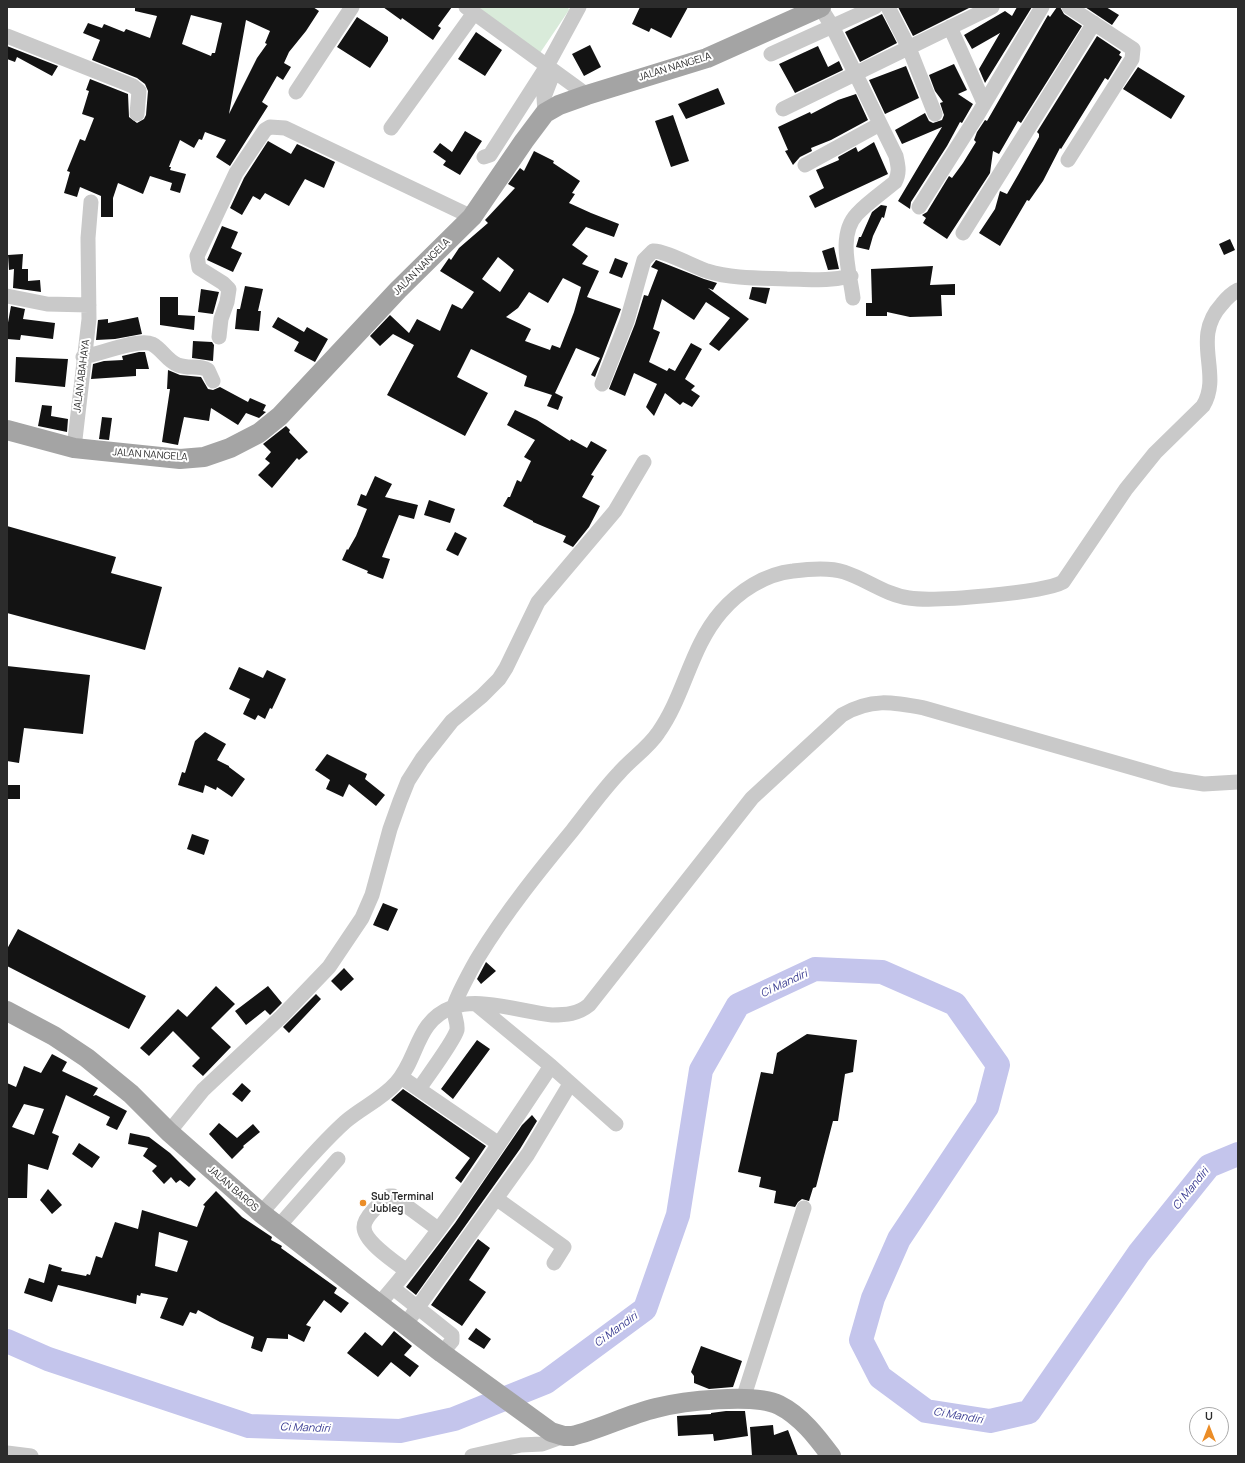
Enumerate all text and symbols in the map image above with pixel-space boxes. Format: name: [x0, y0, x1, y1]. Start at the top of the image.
street label: JALAN NANGELA: [637, 50, 713, 84]
street label: JALAN NANGELA: [391, 236, 453, 298]
street label: JALAN ABAHAYA: [72, 339, 92, 413]
street label: JALAN NANGELA: [112, 446, 188, 464]
water label: Ci Mandiri: [759, 967, 809, 1001]
street label: JALAN BAROS: [205, 1164, 261, 1214]
water label: Ci Mandiri: [1170, 1165, 1212, 1213]
place label: Sub Terminal Jubleg: [371, 1191, 434, 1214]
marker: Sub Terminal Jubleg: [358, 1198, 368, 1208]
water label: Ci Mandiri: [592, 1310, 640, 1350]
water label: Ci Mandiri: [932, 1405, 984, 1427]
north arrow: [1189, 1407, 1229, 1447]
text: U: [1205, 1408, 1213, 1423]
water label: Ci Mandiri: [280, 1421, 330, 1435]

